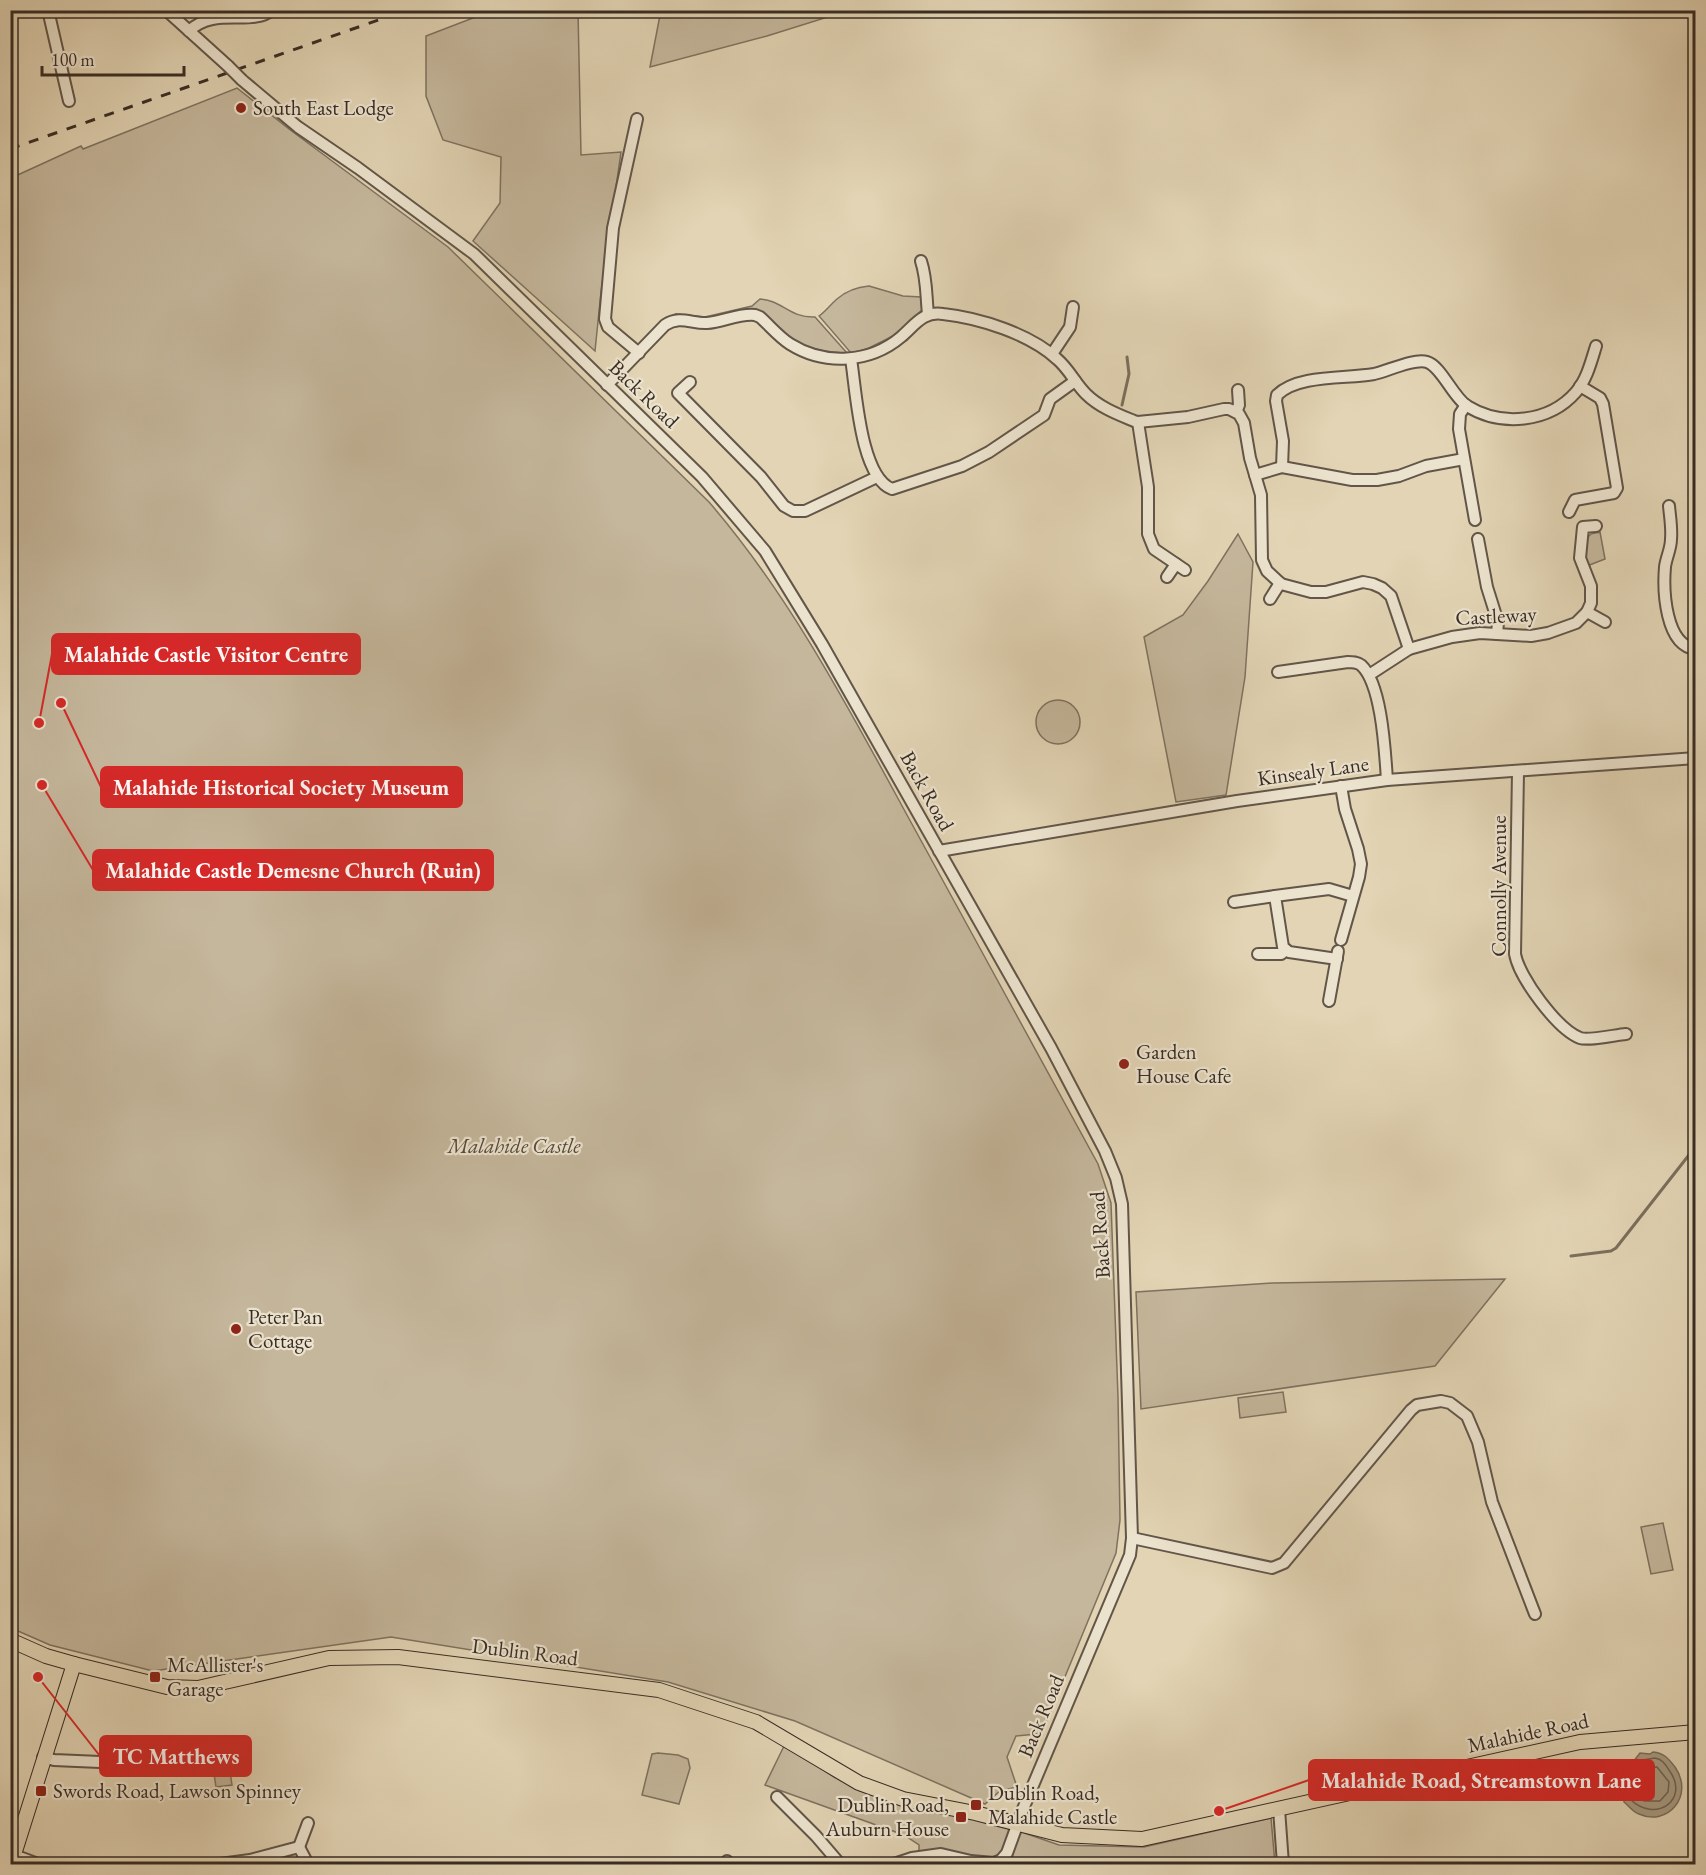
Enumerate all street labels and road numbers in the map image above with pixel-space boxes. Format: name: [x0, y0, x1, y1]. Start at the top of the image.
street label: Back Road: [604, 354, 685, 434]
street label: Castleway: [1455, 600, 1538, 631]
street label: Back Road: [894, 746, 961, 836]
street label: Kinsealy Lane: [1255, 749, 1370, 792]
street label: Connolly Avenue: [1485, 815, 1512, 957]
street label: Back Road: [1083, 1190, 1116, 1280]
street label: Dublin Road: [470, 1632, 580, 1671]
street label: Back Road: [1011, 1670, 1070, 1761]
street label: Malahide Road: [1465, 1706, 1591, 1759]

